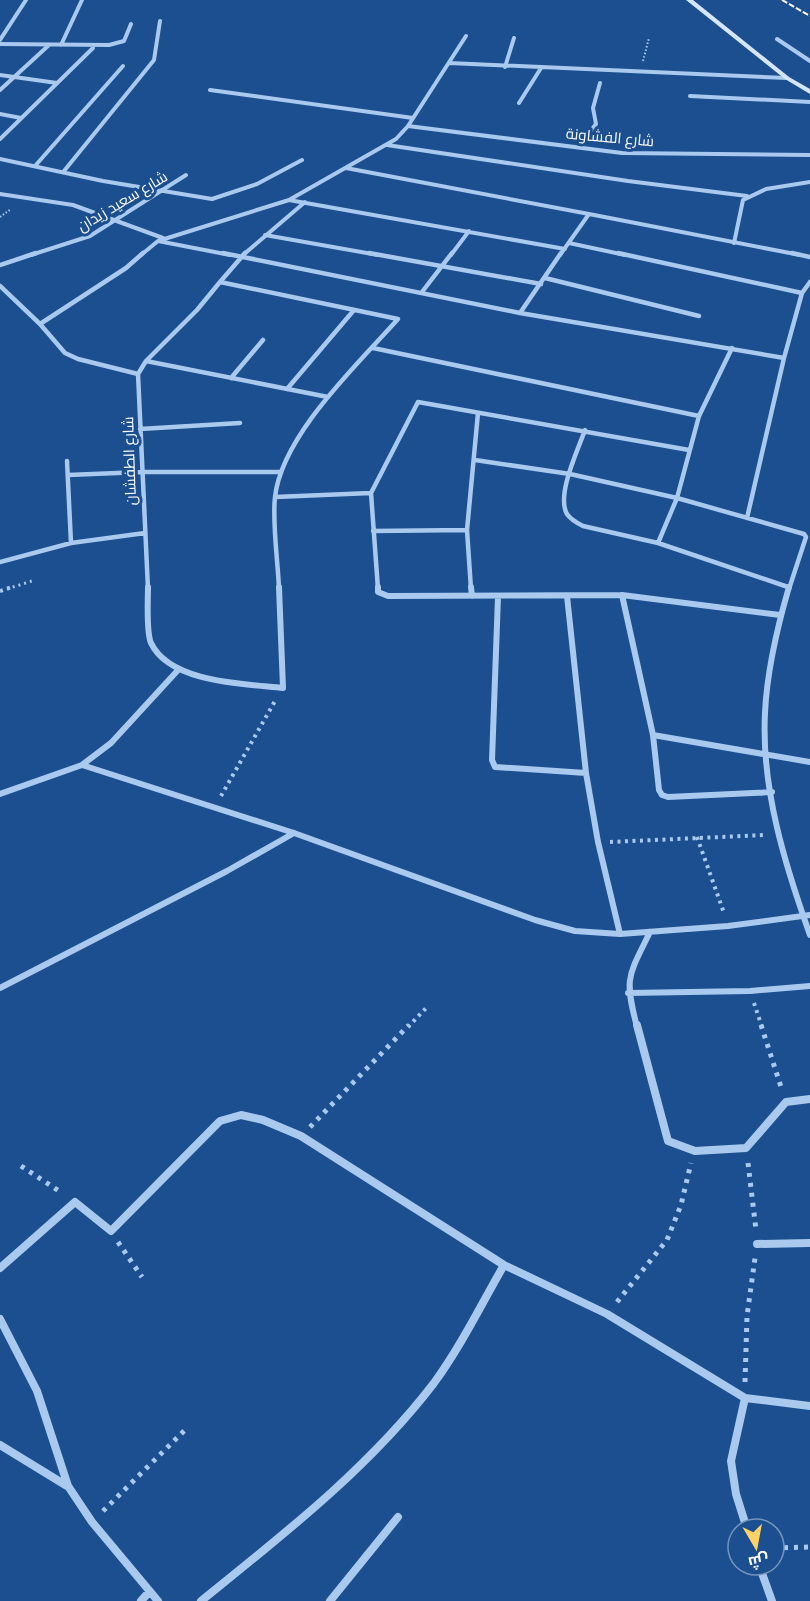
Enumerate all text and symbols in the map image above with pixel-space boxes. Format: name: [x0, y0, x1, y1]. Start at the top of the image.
street label: شارع الفشاونة: [565, 125, 655, 152]
street label: شارع سعيد زيدان: [74, 167, 172, 237]
street label: شارع الطفشان: [119, 416, 142, 506]
north arrow: [726, 1517, 786, 1577]
text: ش: [747, 1550, 770, 1572]

